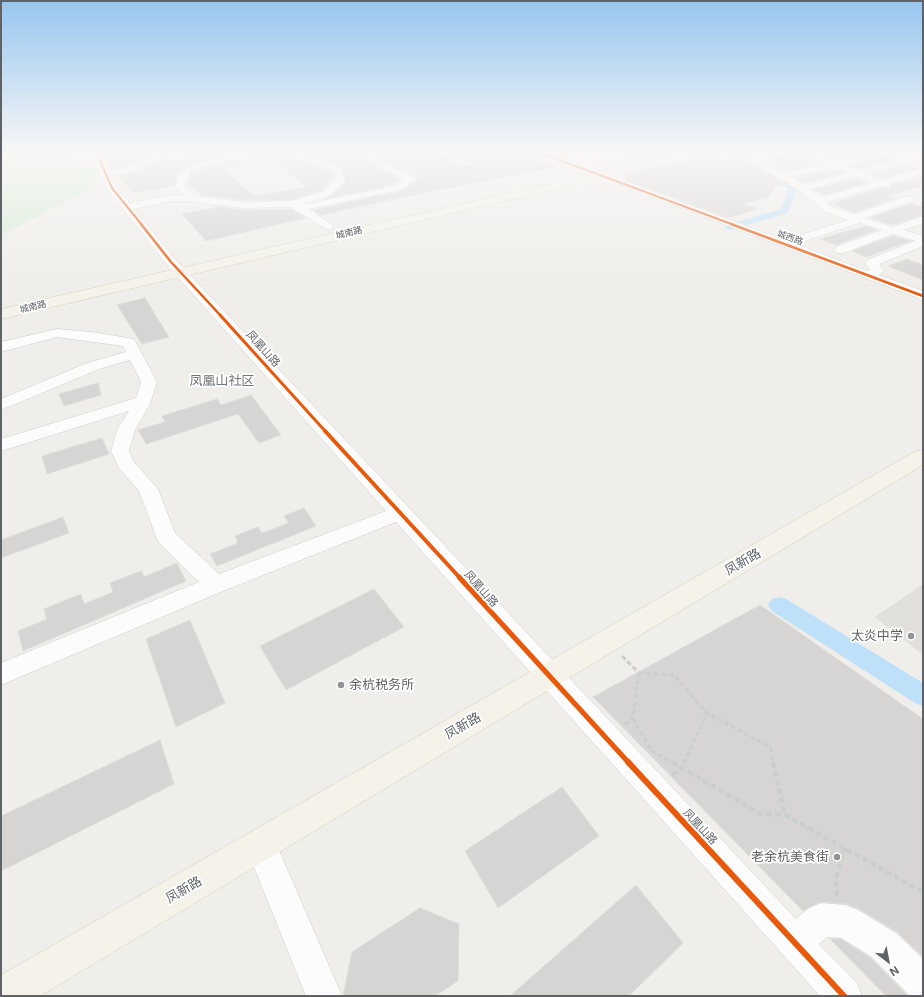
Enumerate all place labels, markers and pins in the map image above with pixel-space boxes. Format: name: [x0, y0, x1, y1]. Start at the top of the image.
place label: 太炎中学: [851, 628, 903, 644]
marker: 太炎中学: [906, 631, 916, 641]
place label: 余杭税务所: [349, 677, 414, 693]
marker: 余杭税务所: [336, 680, 346, 690]
place label: 老余杭美食街: [751, 849, 829, 865]
marker: 老余杭美食街: [832, 852, 842, 862]

